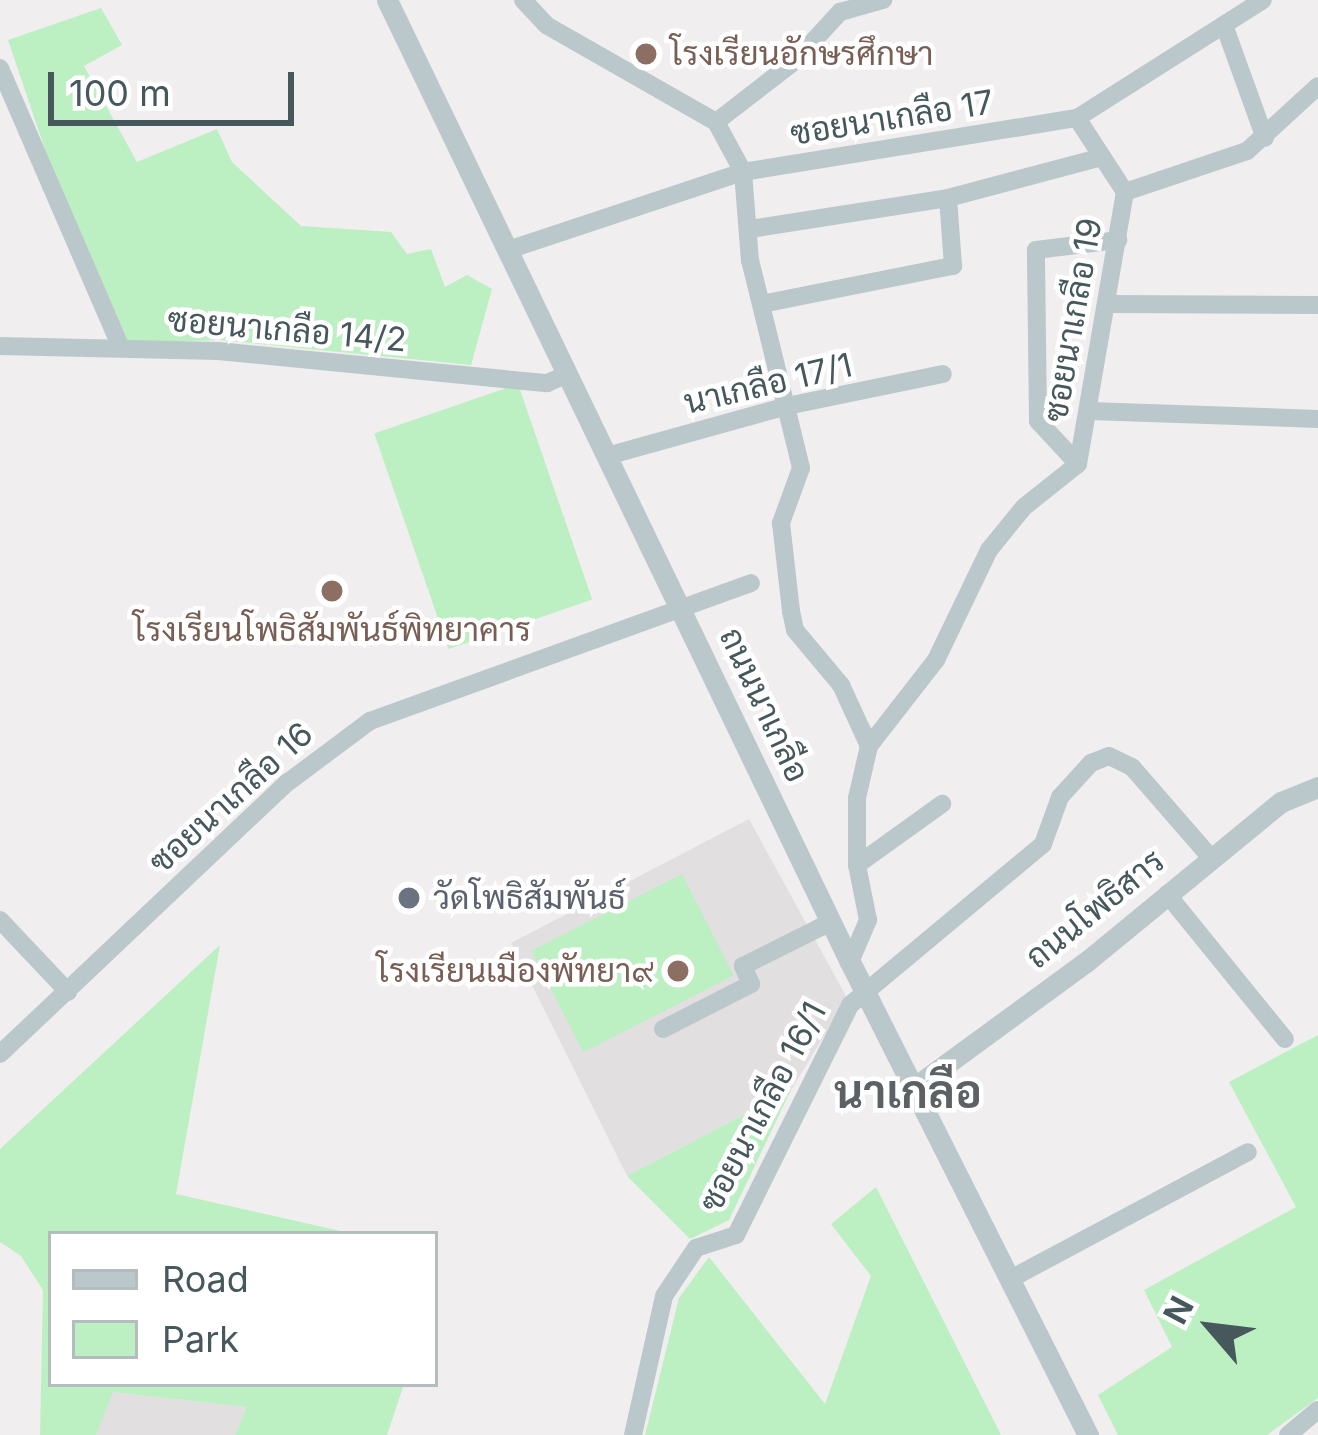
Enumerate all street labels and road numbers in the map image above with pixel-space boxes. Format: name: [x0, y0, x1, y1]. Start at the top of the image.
street label: ซอยนาเกลือ 17: [788, 82, 996, 154]
street label: ซอยนาเกลือ 19: [1036, 215, 1110, 425]
street label: ซอยนาเกลือ 14/2: [166, 300, 408, 360]
street label: นาเกลือ 17/1: [680, 345, 856, 423]
street label: ถนนนาเกลือ: [711, 621, 817, 789]
street label: ซอยนาเกลือ 16: [141, 714, 321, 882]
street label: ถนนโพธิสาร: [1018, 841, 1172, 977]
street label: ซอยนาเกลือ 16/1: [691, 995, 835, 1219]

